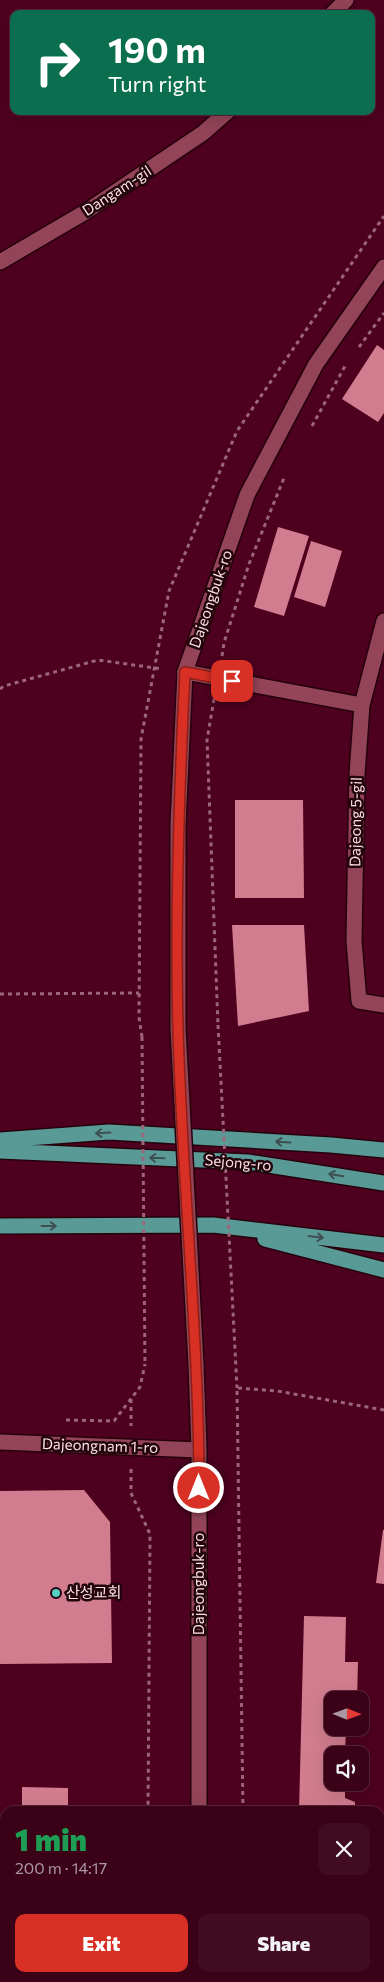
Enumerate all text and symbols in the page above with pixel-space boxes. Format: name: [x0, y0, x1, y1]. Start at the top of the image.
text: 190 m: [108, 27, 206, 70]
icon: right: [25, 30, 90, 95]
text: Turn right: [108, 70, 206, 97]
street label: Dangam-gil: [79, 161, 154, 219]
street label: Dajeongbuk-ro: [185, 547, 235, 650]
pin: [211, 660, 253, 702]
icon: arrive: [218, 667, 246, 695]
street label: Dajeong 5-gil: [345, 777, 365, 867]
one-way arrow: [96, 1128, 112, 1137]
one-way arrow: [275, 1138, 291, 1147]
street label: Sejong-ro: [204, 1150, 272, 1174]
one-way arrow: [149, 1153, 166, 1163]
one-way arrow: [328, 1170, 344, 1180]
one-way arrow: [40, 1221, 56, 1231]
one-way arrow: [307, 1232, 323, 1242]
street label: Dajeongnam 1-ro: [42, 1434, 158, 1456]
position arrow: [172, 1461, 224, 1513]
street label: Dajeongbuk-ro: [189, 1533, 207, 1635]
place label: 산성교회: [66, 1583, 121, 1601]
marker: 산성교회: [50, 1587, 62, 1599]
north arrow: [324, 1691, 369, 1736]
map controls: [324, 1691, 369, 1791]
button: sound: [324, 1746, 369, 1791]
text: 1 min: [15, 1820, 87, 1857]
button: close: [318, 1823, 370, 1875]
text: 200 m · 14:17: [15, 1858, 107, 1877]
button: Exit: [15, 1914, 188, 1972]
button: Share: [198, 1914, 370, 1972]

